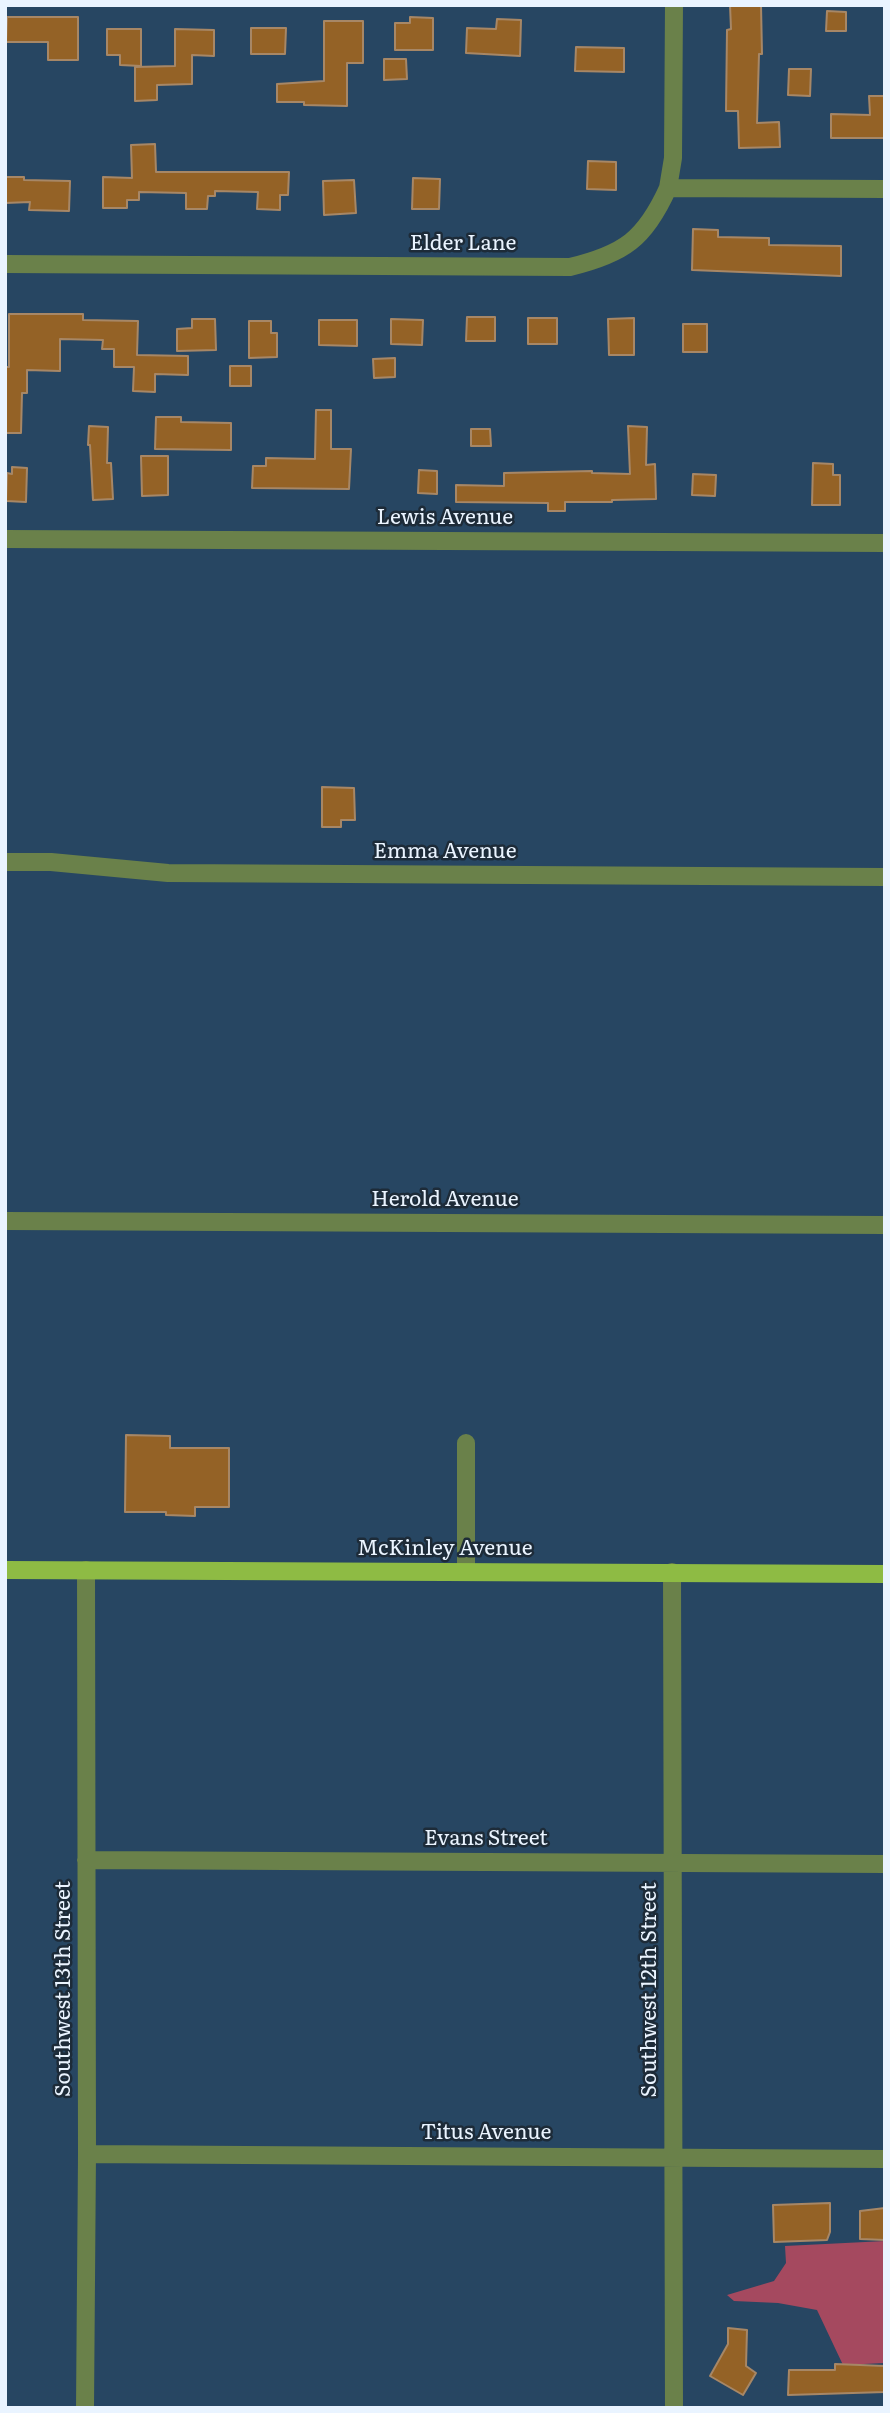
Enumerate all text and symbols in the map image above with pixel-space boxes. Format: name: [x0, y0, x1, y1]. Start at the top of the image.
street label: Elder Lane: [410, 231, 516, 257]
street label: Lewis Avenue: [377, 505, 513, 531]
street label: Emma Avenue: [373, 839, 517, 865]
street label: Herold Avenue: [371, 1187, 519, 1213]
street label: McKinley Avenue: [357, 1536, 533, 1562]
street label: Evans Street: [424, 1826, 548, 1852]
street label: Southwest 13th Street: [51, 1881, 77, 2097]
street label: Southwest 12th Street: [637, 1882, 663, 2098]
street label: Titus Avenue: [421, 2120, 551, 2146]

